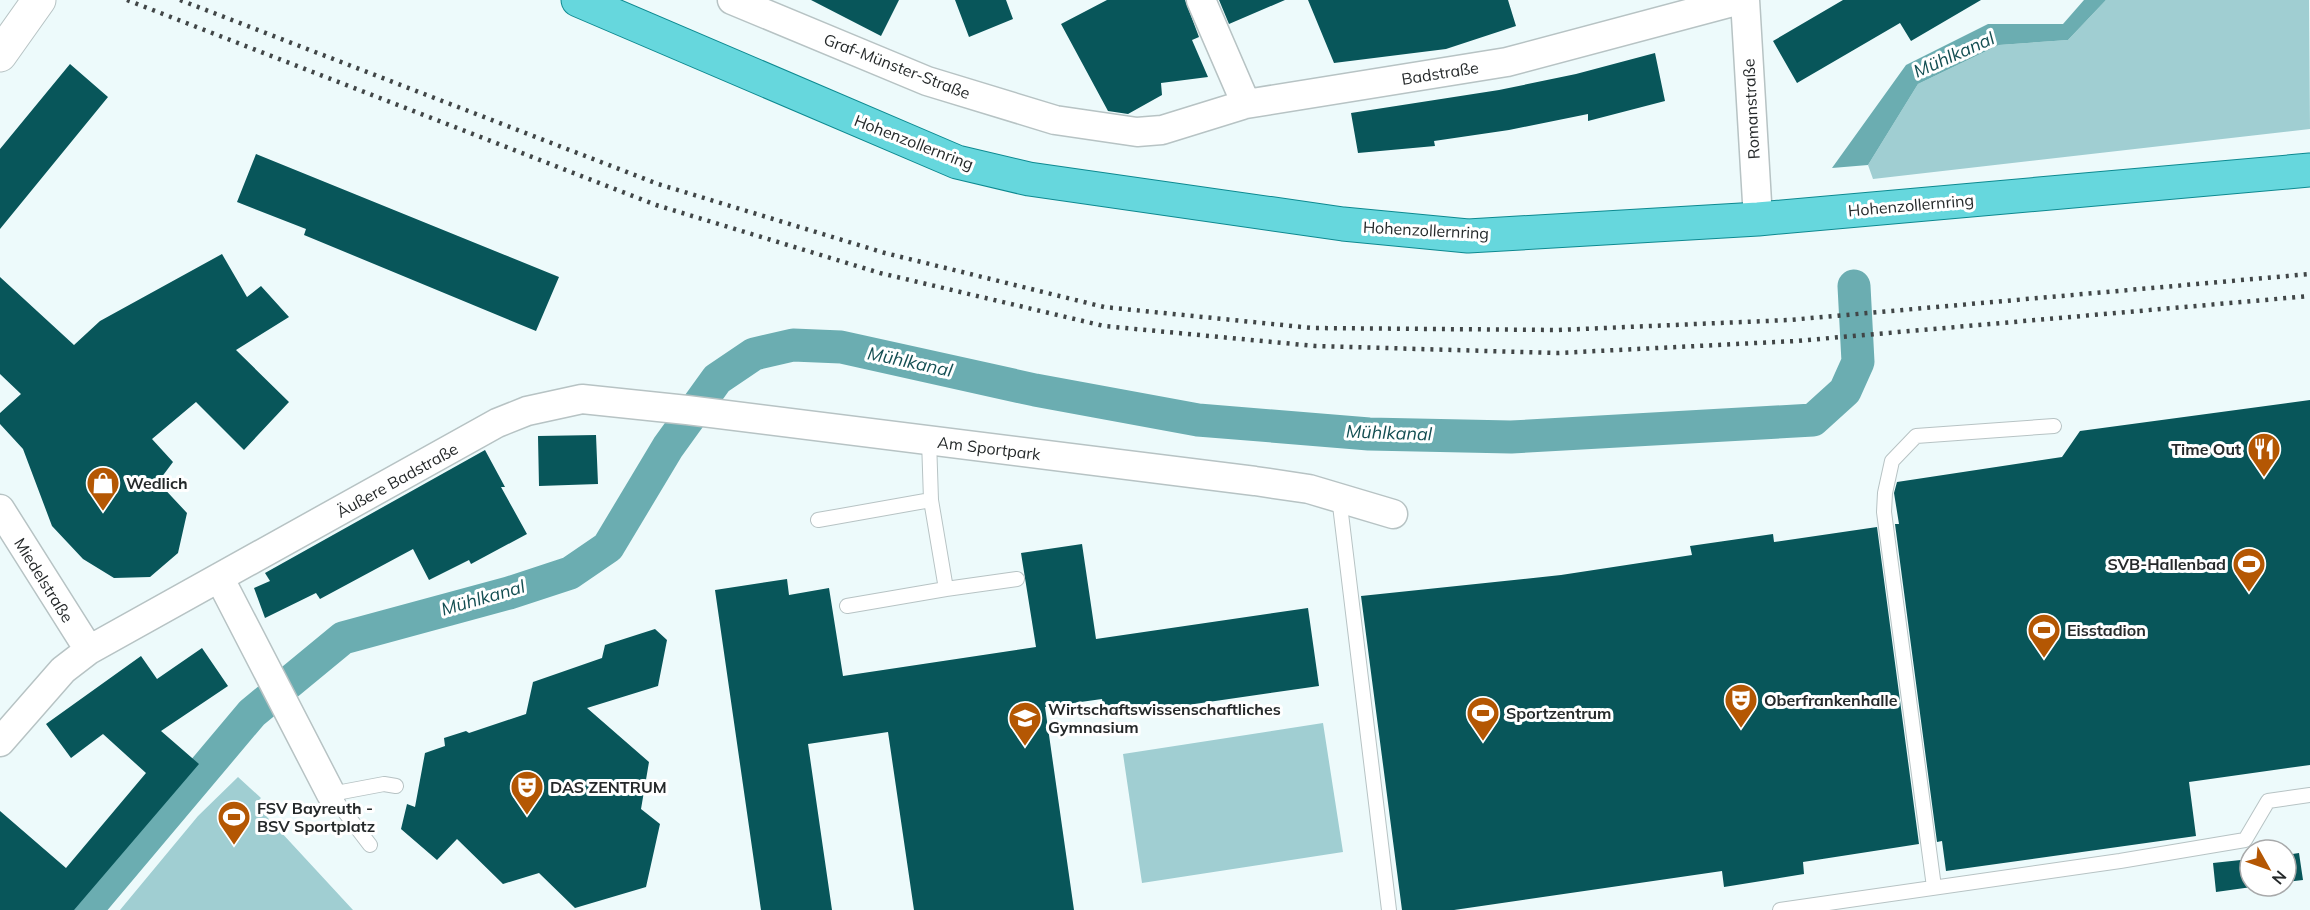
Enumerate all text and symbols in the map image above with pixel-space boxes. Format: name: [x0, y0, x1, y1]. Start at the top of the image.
water label: Mühlkanal: [1910, 26, 1999, 83]
street label: Graf-Münster-Straße: [821, 29, 973, 103]
street label: Badstraße: [1400, 57, 1480, 89]
street label: Romanstraße: [1738, 58, 1764, 160]
street label: Hohenzollernring: [851, 110, 977, 174]
street label: Hohenzollernring: [1847, 190, 1975, 220]
street label: Hohenzollernring: [1362, 217, 1490, 243]
water label: Mühlkanal: [866, 341, 955, 382]
water label: Mühlkanal: [1346, 420, 1433, 446]
restaurant icon: Time Out: [2246, 431, 2282, 478]
street label: Am Sportpark: [936, 432, 1042, 464]
street label: Äußere Badstraße: [333, 438, 461, 522]
place label: Time Out: [2171, 439, 2241, 459]
shop icon: Wedlich: [85, 465, 121, 512]
place label: Wedlich: [126, 473, 188, 493]
street label: Miedelstraße: [10, 534, 78, 626]
sports icon: SVB-Hallenbad: [2231, 546, 2267, 593]
place label: SVB-Hallenbad: [2107, 554, 2226, 574]
water label: Mühlkanal: [438, 574, 528, 620]
sports icon: Eisstadion: [2026, 612, 2062, 659]
place label: Eisstadion: [2067, 620, 2146, 640]
theatre icon: Oberfrankenhalle: [1723, 682, 1759, 729]
place label: Oberfrankenhalle: [1764, 690, 1898, 710]
sports icon: Sportzentrum: [1465, 695, 1501, 742]
place label: Wirtschaftswissenschaftliches Gymnasium: [1048, 699, 1281, 737]
school or university icon: Wirtschaftswissenschaftliches Gymnasium: [1007, 700, 1043, 747]
place label: Sportzentrum: [1506, 703, 1612, 723]
theatre icon: DAS ZENTRUM: [509, 769, 545, 816]
place label: DAS ZENTRUM: [550, 777, 667, 797]
place label: FSV Bayreuth - BSV Sportplatz: [257, 798, 375, 836]
sports icon: FSV Bayreuth - BSV Sportplatz: [216, 799, 252, 846]
north arrow: [2238, 838, 2298, 898]
text: N: [2268, 867, 2291, 889]

